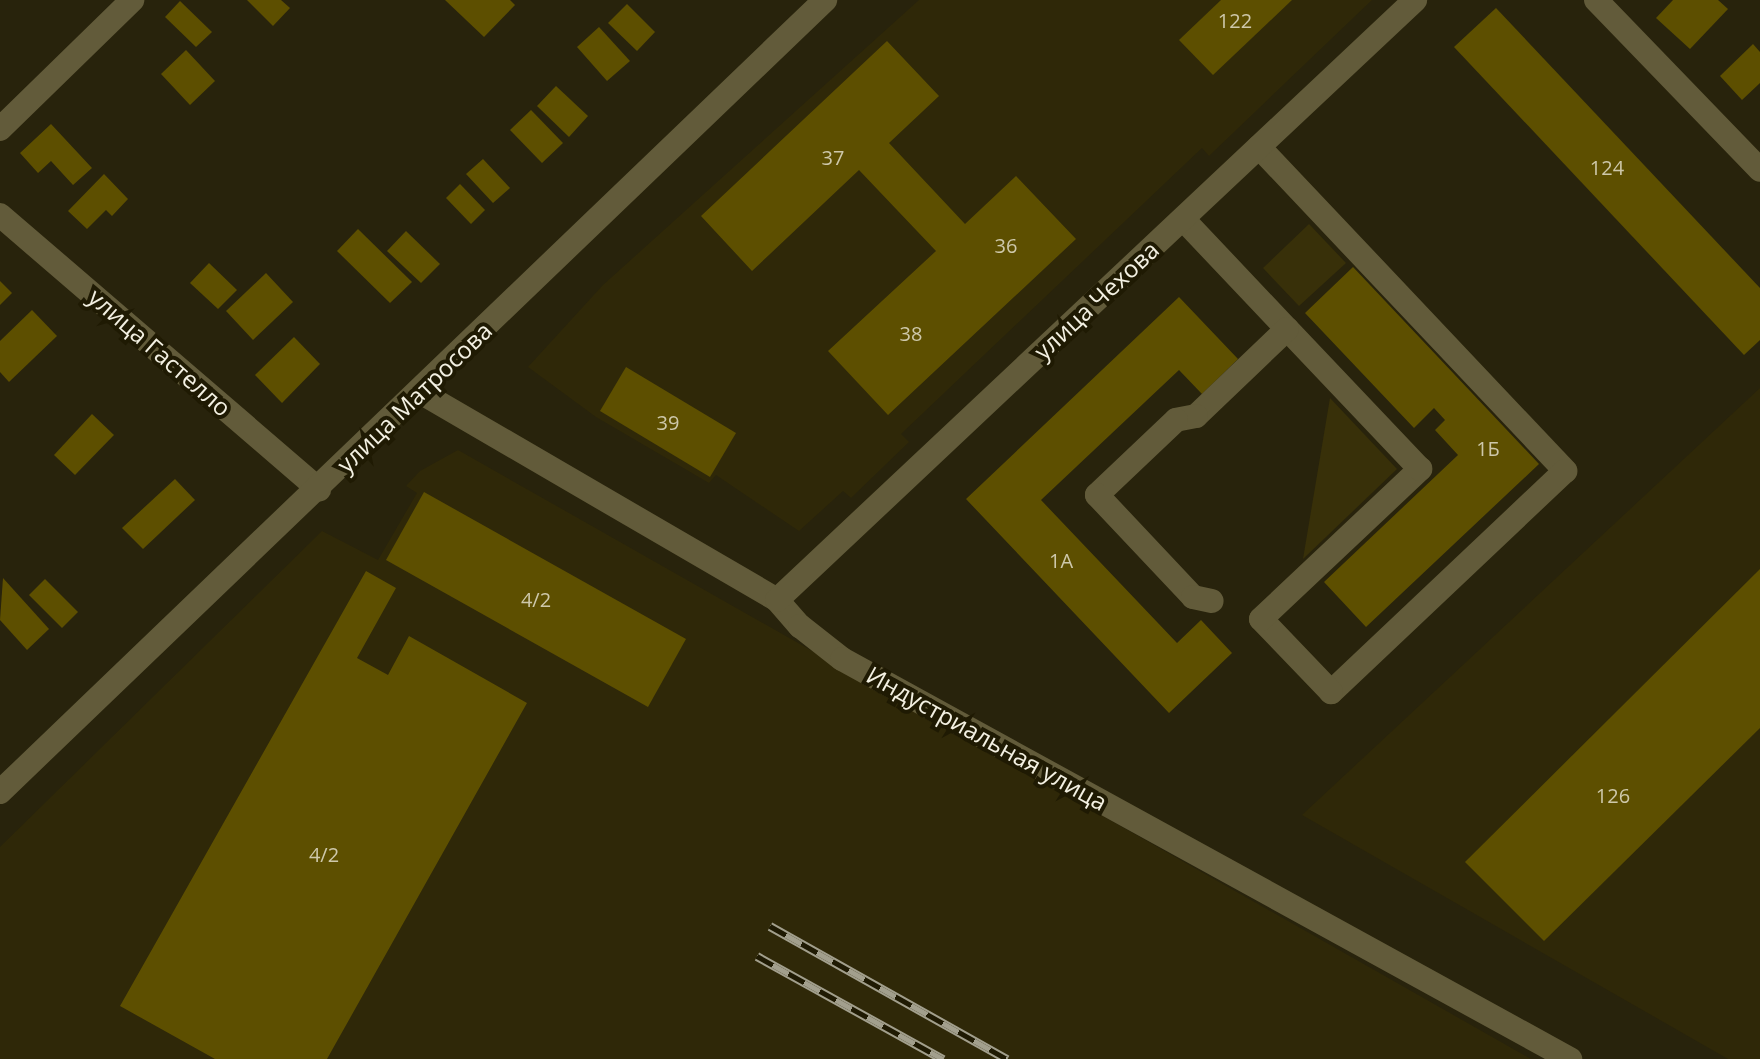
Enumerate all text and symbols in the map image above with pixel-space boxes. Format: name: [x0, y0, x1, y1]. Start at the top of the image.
house number: 122: [1218, 8, 1252, 32]
house number: 37: [822, 145, 844, 169]
house number: 124: [1590, 155, 1624, 179]
house number: 36: [995, 233, 1017, 257]
street label: улица Чехова: [1028, 235, 1164, 365]
street label: улица Гастелло: [83, 282, 237, 422]
street label: улица Матросова: [331, 316, 497, 478]
house number: 38: [900, 321, 922, 345]
house number: 39: [657, 410, 679, 434]
house number: 1Б: [1476, 436, 1500, 460]
house number: 1А: [1049, 548, 1073, 572]
house number: 4/2: [521, 587, 551, 611]
street label: Индустриальная улица: [862, 660, 1112, 816]
house number: 126: [1596, 783, 1630, 807]
house number: 4/2: [309, 842, 339, 866]

